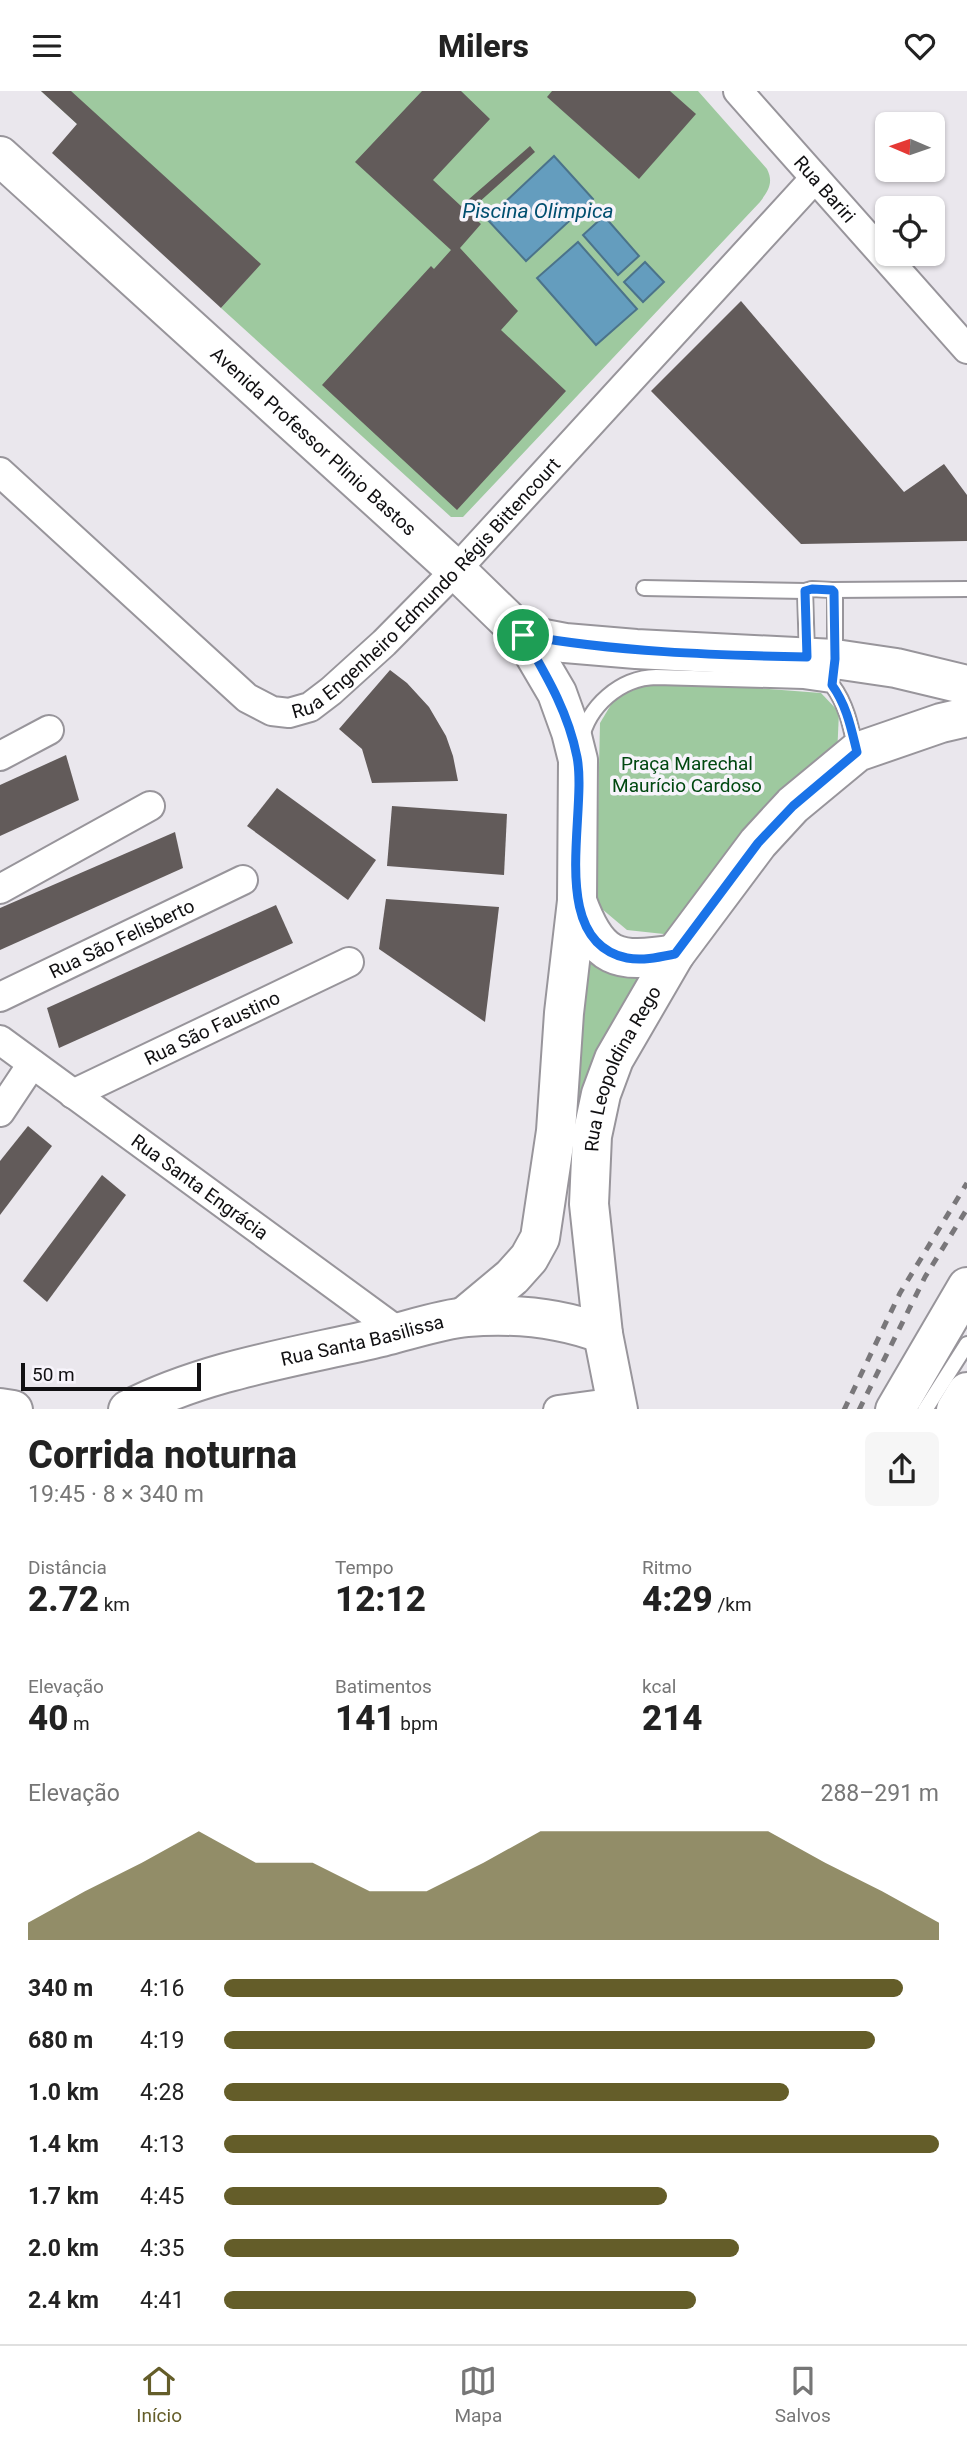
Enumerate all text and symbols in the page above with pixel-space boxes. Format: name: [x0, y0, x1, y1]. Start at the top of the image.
icon: menu: [28, 27, 66, 65]
text: Milers: [438, 27, 529, 65]
icon: heart: [901, 27, 939, 65]
north arrow: [875, 112, 945, 182]
map controls: [875, 112, 945, 266]
street label: Rua Bariri: [789, 151, 860, 227]
button: locate: [875, 196, 945, 266]
water label: Piscina Olimpica: [462, 199, 614, 223]
street label: Avenida Professor Plinio Bastos: [206, 342, 421, 541]
street label: Rua Engenheiro Edmundo Régis Bittencourt: [289, 453, 565, 724]
pin: [493, 605, 553, 665]
icon: arrive: [504, 616, 542, 654]
park label: Praça Marechal Maurício Cardoso: [612, 752, 762, 797]
street label: Rua São Felisberto: [45, 894, 198, 984]
street label: Rua Leopoldina Rego: [580, 982, 666, 1152]
street label: Rua São Faustino: [141, 986, 284, 1070]
street label: Rua Santa Engrácia: [127, 1129, 273, 1245]
street label: Rua Santa Basilissa: [279, 1310, 446, 1371]
scale bar: [21, 1360, 201, 1392]
text: 50 m: [32, 1363, 75, 1386]
button: share: [865, 1432, 939, 1506]
text: Corrida noturna: [28, 1433, 297, 1477]
text: 19:45 · 8 × 340 m: [28, 1481, 204, 1508]
text: Distância: [28, 1556, 107, 1579]
text: Tempo: [335, 1556, 394, 1579]
text: Ritmo: [642, 1556, 692, 1579]
text: 2.72: [28, 1579, 99, 1620]
text: 12:12: [335, 1579, 426, 1620]
text: 4:29: [642, 1579, 713, 1620]
text: km: [99, 1593, 130, 1616]
text: /km: [713, 1593, 752, 1616]
text: Elevação: [28, 1675, 104, 1698]
text: Batimentos: [335, 1675, 432, 1698]
text: kcal: [642, 1675, 676, 1698]
text: 40: [28, 1698, 68, 1739]
text: 141: [335, 1698, 396, 1739]
text: 214: [642, 1698, 703, 1739]
text: m: [68, 1712, 90, 1735]
text: bpm: [396, 1712, 438, 1735]
text: Elevação: [28, 1780, 120, 1807]
text: 288–291 m: [820, 1780, 939, 1807]
text: 340 m: [28, 1975, 93, 2002]
text: 4:16: [140, 1975, 184, 2002]
text: 680 m: [28, 2027, 93, 2054]
text: 4:19: [140, 2027, 184, 2054]
text: 1.0 km: [28, 2079, 99, 2106]
text: 4:28: [140, 2079, 184, 2106]
text: 1.4 km: [28, 2131, 99, 2158]
text: 4:13: [140, 2131, 184, 2158]
text: 1.7 km: [28, 2183, 99, 2210]
text: 4:45: [140, 2183, 184, 2210]
text: 2.0 km: [28, 2235, 99, 2262]
text: 4:35: [140, 2235, 184, 2262]
text: 2.4 km: [28, 2287, 99, 2314]
text: 4:41: [140, 2287, 184, 2314]
tab: Início: [136, 2362, 182, 2427]
tab: Mapa: [454, 2362, 502, 2427]
tab: Salvos: [775, 2362, 831, 2427]

